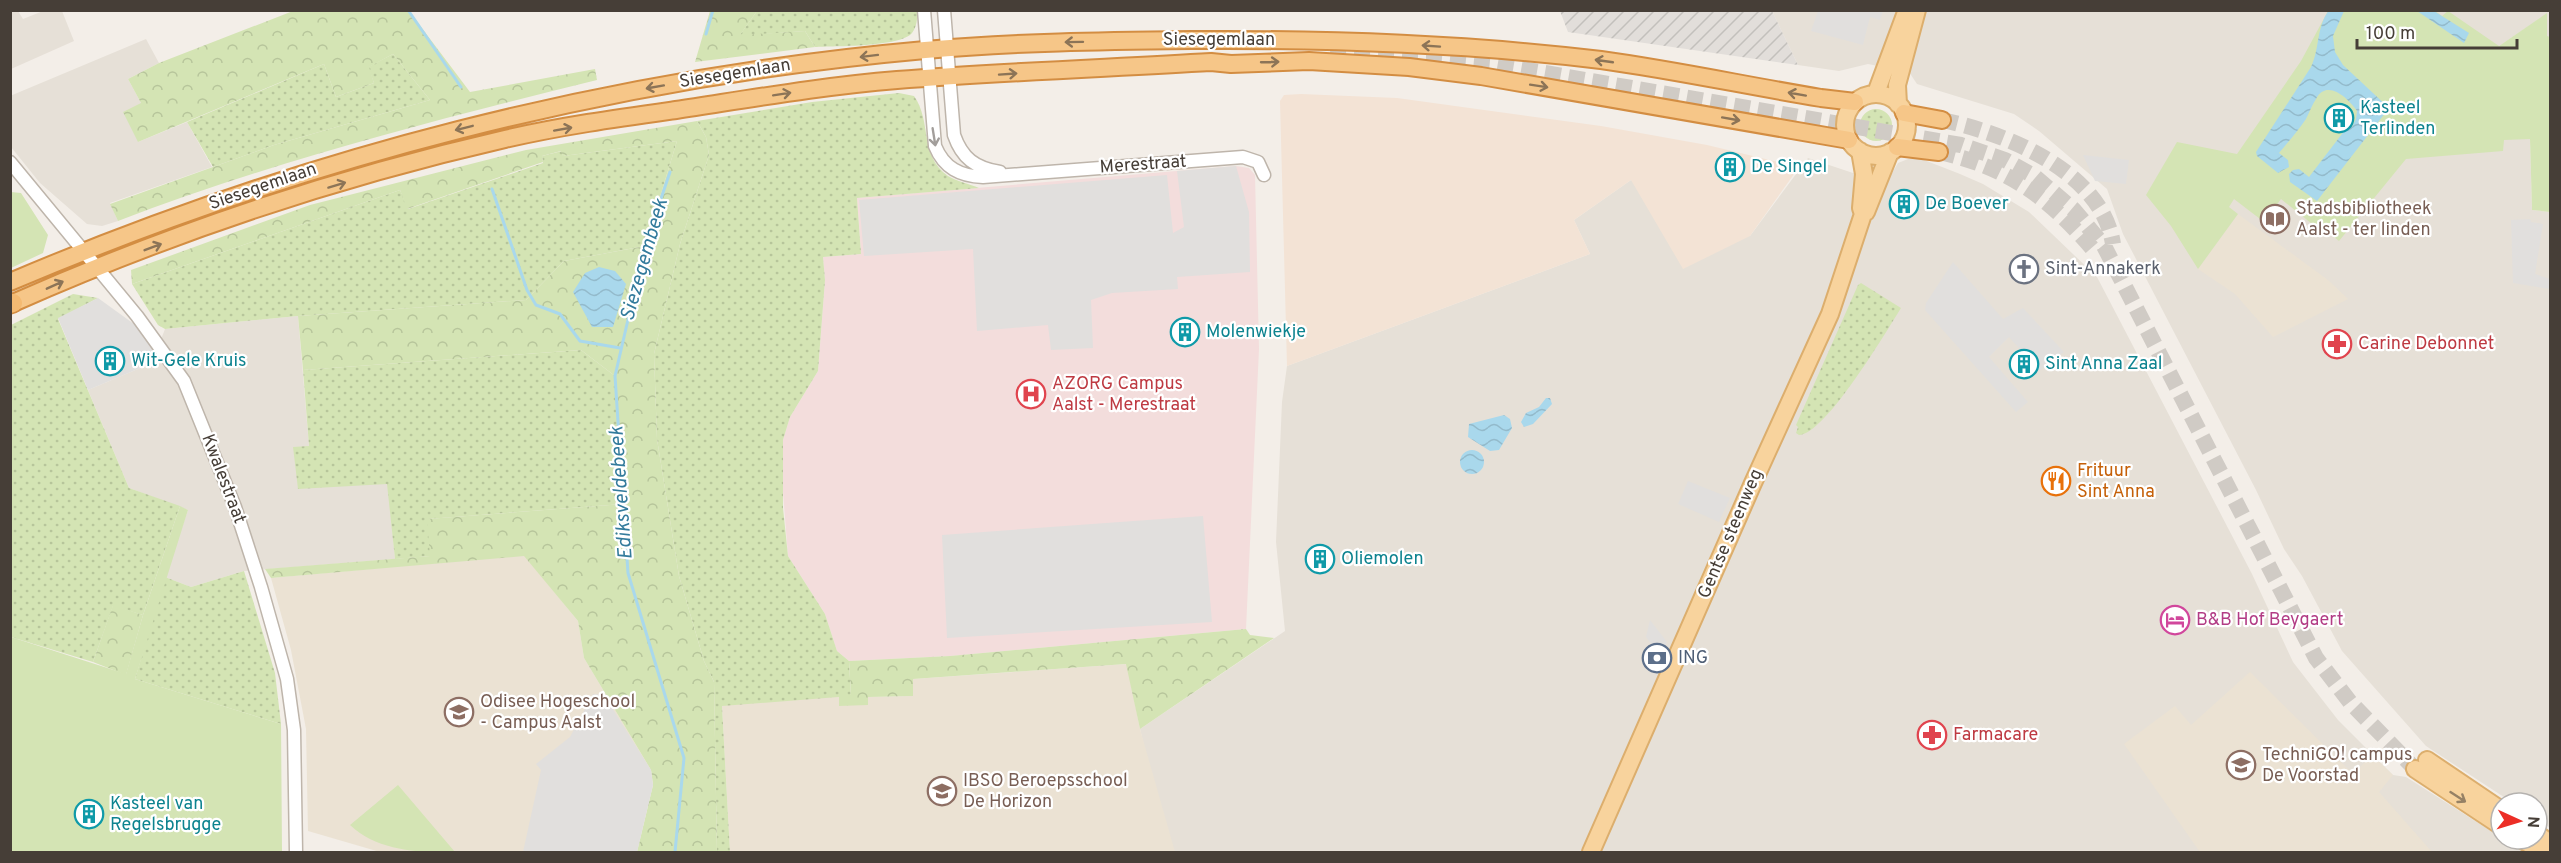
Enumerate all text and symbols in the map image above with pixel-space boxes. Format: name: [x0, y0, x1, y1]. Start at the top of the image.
scale bar: [2357, 12, 2518, 50]
text: 100 m: [2366, 23, 2415, 46]
street label: Siesegemlaan: [1163, 29, 1275, 52]
one-way arrow: [1064, 36, 1084, 47]
one-way arrow: [1421, 40, 1441, 51]
one-way arrow: [859, 51, 879, 62]
street label: Siesegemlaan: [678, 54, 792, 94]
one-way arrow: [1595, 56, 1615, 67]
one-way arrow: [1259, 57, 1279, 68]
one-way arrow: [998, 68, 1018, 79]
one-way arrow: [1528, 80, 1548, 91]
one-way arrow: [645, 82, 665, 93]
one-way arrow: [771, 88, 791, 99]
one-way arrow: [1787, 88, 1807, 99]
place label: Kasteel Terlinden: [2360, 97, 2435, 141]
building icon: Kasteel Terlinden: [2323, 102, 2355, 134]
one-way arrow: [1720, 113, 1740, 124]
one-way arrow: [455, 122, 474, 134]
one-way arrow: [553, 123, 572, 134]
one-way arrow: [929, 127, 940, 147]
street label: Merestraat: [1099, 150, 1187, 180]
building icon: De Singel: [1714, 151, 1746, 183]
place label: De Singel: [1751, 156, 1827, 179]
street label: Siesegemlaan: [206, 158, 320, 216]
one-way arrow: [327, 179, 346, 190]
building icon: De Boever: [1888, 188, 1920, 220]
place label: De Boever: [1925, 193, 2009, 216]
water label: Siezegembeek: [615, 195, 675, 324]
place label: Stadsbibliotheek Aalst - ter linden: [2296, 198, 2432, 242]
library icon: Stadsbibliotheek Aalst - ter linden: [2259, 203, 2291, 235]
one-way arrow: [143, 241, 161, 252]
church icon: Sint-Annakerk: [2008, 253, 2040, 285]
place label: Sint-Annakerk: [2045, 258, 2161, 281]
one-way arrow: [46, 278, 64, 290]
building icon: Molenwiekje: [1169, 316, 1201, 348]
place label: Molenwiekje: [1206, 321, 1306, 344]
pharmacy icon: Carine Debonnet: [2321, 328, 2353, 360]
place label: Carine Debonnet: [2358, 333, 2494, 356]
building icon: Wit-Gele Kruis: [94, 345, 126, 377]
building icon: Sint Anna Zaal: [2008, 348, 2040, 380]
place label: Wit-Gele Kruis: [131, 350, 246, 373]
place label: Sint Anna Zaal: [2045, 353, 2163, 376]
place label: AZORG Campus Aalst - Merestraat: [1052, 373, 1196, 417]
hospital icon: AZORG Campus Aalst - Merestraat: [1015, 378, 1047, 410]
water label: Ediksveldebeek: [604, 425, 640, 560]
street label: Kwalestraat: [195, 431, 251, 527]
place label: Frituur Sint Anna: [2077, 460, 2155, 504]
restaurant icon: Frituur Sint Anna: [2040, 465, 2072, 497]
street label: Gentse steenweg: [1693, 466, 1769, 602]
building icon: Oliemolen: [1304, 543, 1336, 575]
place label: Oliemolen: [1341, 548, 1424, 571]
hotel icon: B&B Hof Beygaert: [2159, 604, 2191, 636]
place label: B&B Hof Beygaert: [2196, 609, 2343, 632]
bank icon: ING: [1641, 642, 1673, 674]
place label: ING: [1678, 647, 1708, 670]
place label: Odisee Hogeschool - Campus Aalst: [480, 691, 635, 735]
school or university icon: Odisee Hogeschool - Campus Aalst: [443, 696, 475, 728]
pharmacy icon: Farmacare: [1916, 719, 1948, 751]
place label: Farmacare: [1953, 724, 2038, 747]
place label: TechniGO! campus De Voorstad: [2262, 744, 2412, 788]
school or university icon: TechniGO! campus De Voorstad: [2225, 749, 2257, 781]
place label: IBSO Beroepsschool De Horizon: [963, 770, 1128, 814]
school or university icon: IBSO Beroepsschool De Horizon: [926, 775, 958, 807]
north arrow: [2489, 791, 2549, 851]
one-way arrow: [2449, 792, 2466, 804]
place label: Kasteel van Regelsbrugge: [110, 793, 221, 837]
building icon: Kasteel van Regelsbrugge: [73, 798, 105, 830]
text: N: [2522, 815, 2542, 828]

